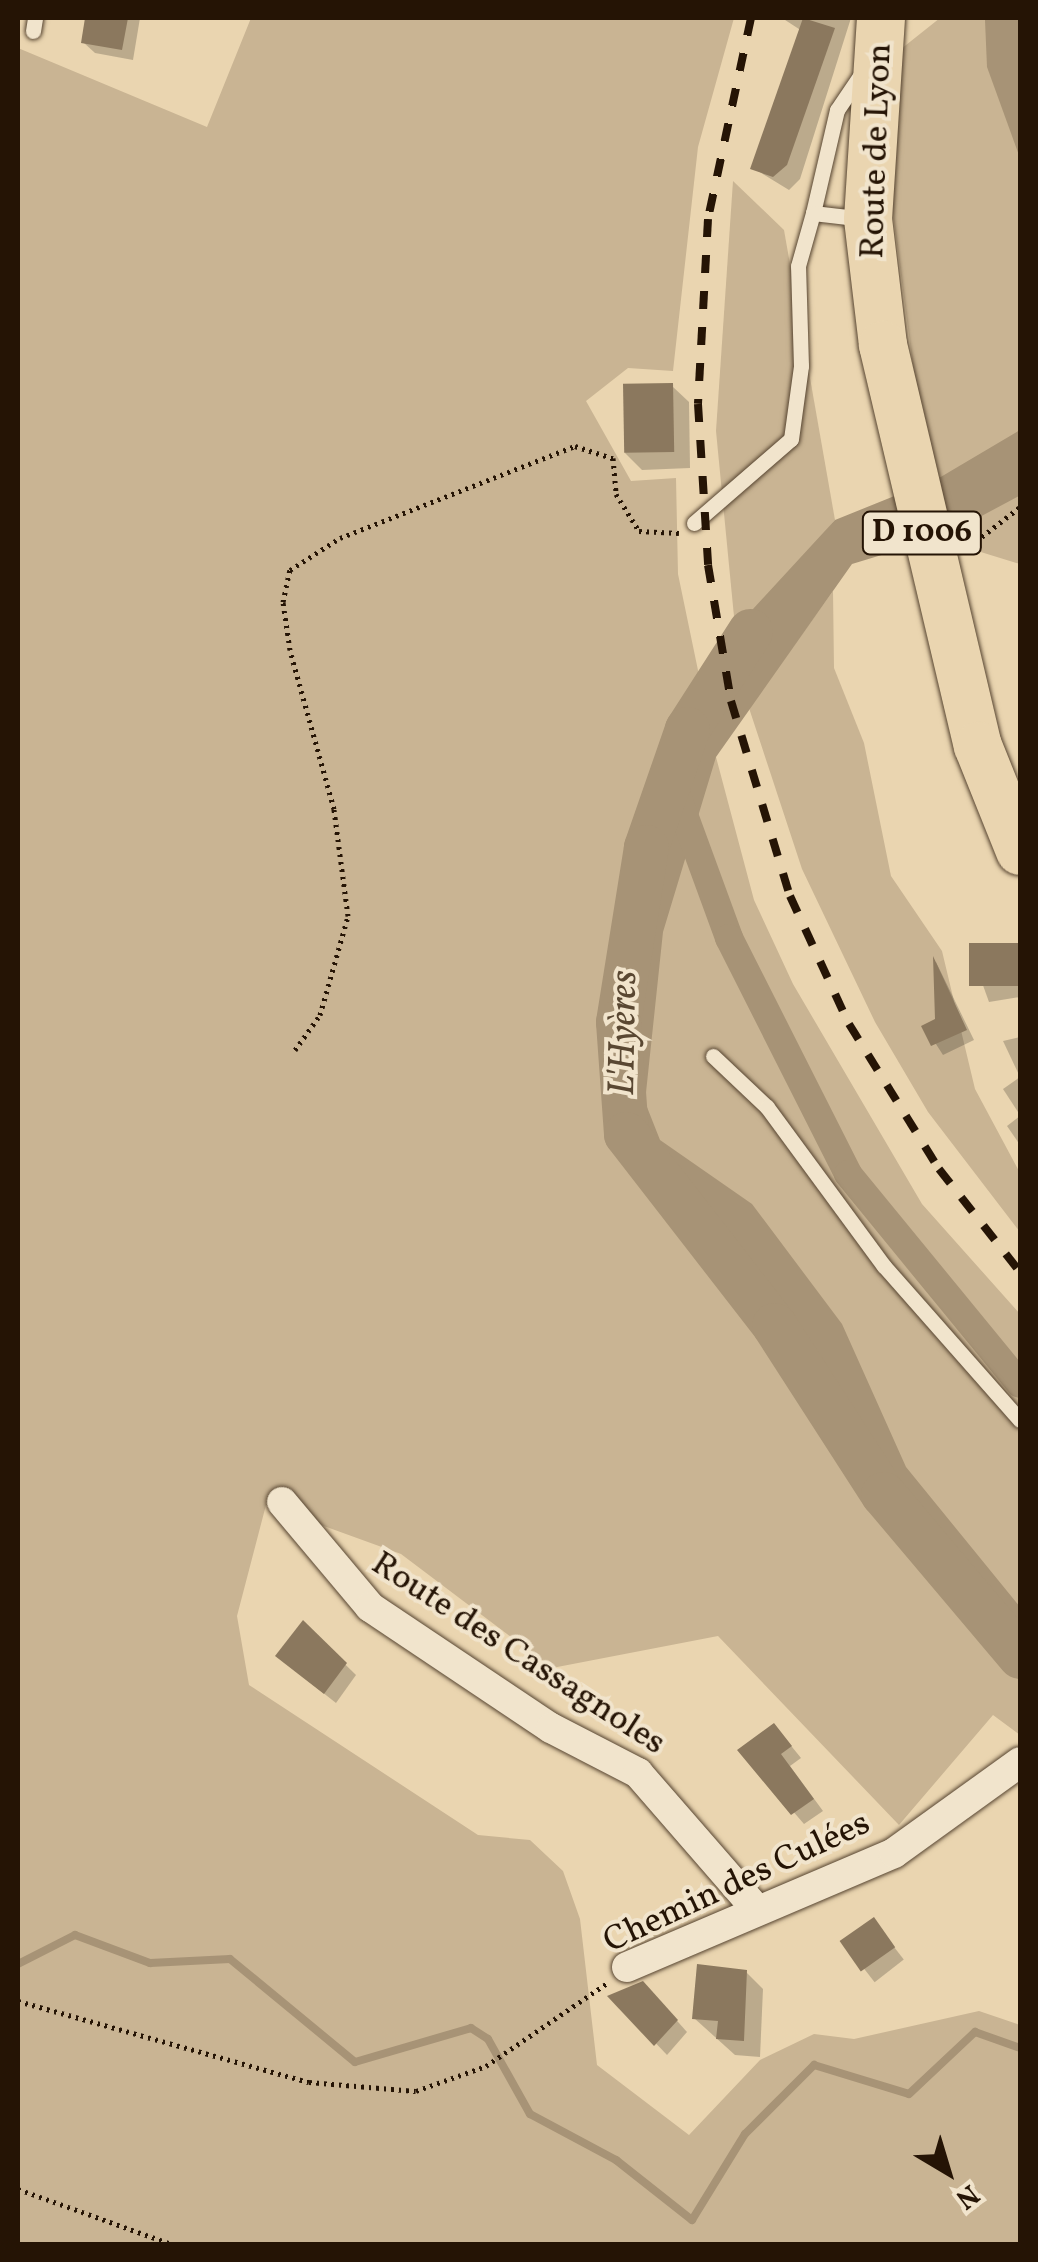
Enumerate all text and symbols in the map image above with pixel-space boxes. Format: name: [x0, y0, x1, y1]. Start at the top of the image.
street label: Route de Lyon: [852, 42, 902, 260]
road number: D 1006: [860, 506, 984, 560]
water label: L'Hyères: [601, 970, 649, 1096]
street label: Route des Cassagnoles: [363, 1543, 673, 1765]
street label: Chemin des Culées: [597, 1803, 877, 1963]
north arrow: [898, 2122, 998, 2222]
text: N: [947, 2174, 987, 2218]

